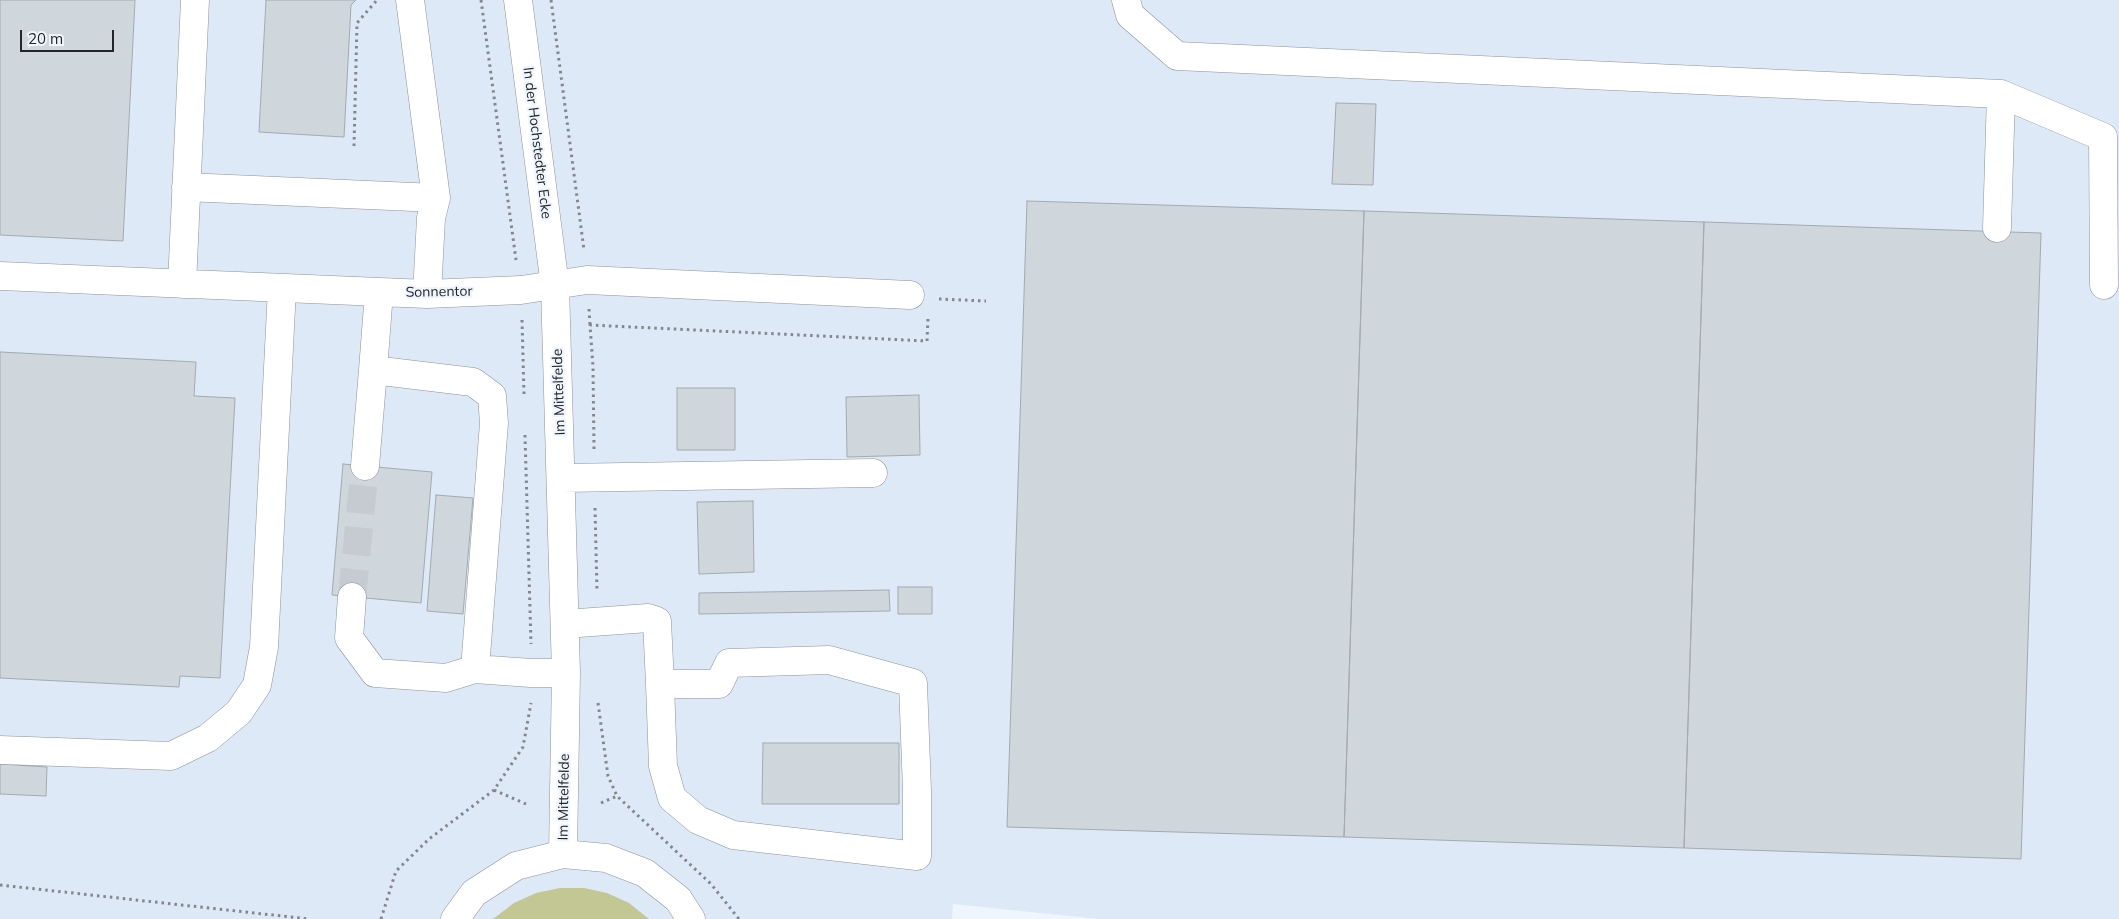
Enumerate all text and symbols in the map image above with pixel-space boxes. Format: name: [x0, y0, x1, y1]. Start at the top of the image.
scale bar: [22, 20, 116, 52]
text: 20 m: [28, 29, 63, 48]
street label: In der Hochstedter Ecke: [519, 66, 555, 220]
street label: Sonnentor: [405, 283, 473, 301]
street label: Im Mittelfelde: [549, 348, 569, 436]
street label: Im Mittelfelde: [555, 753, 573, 841]

